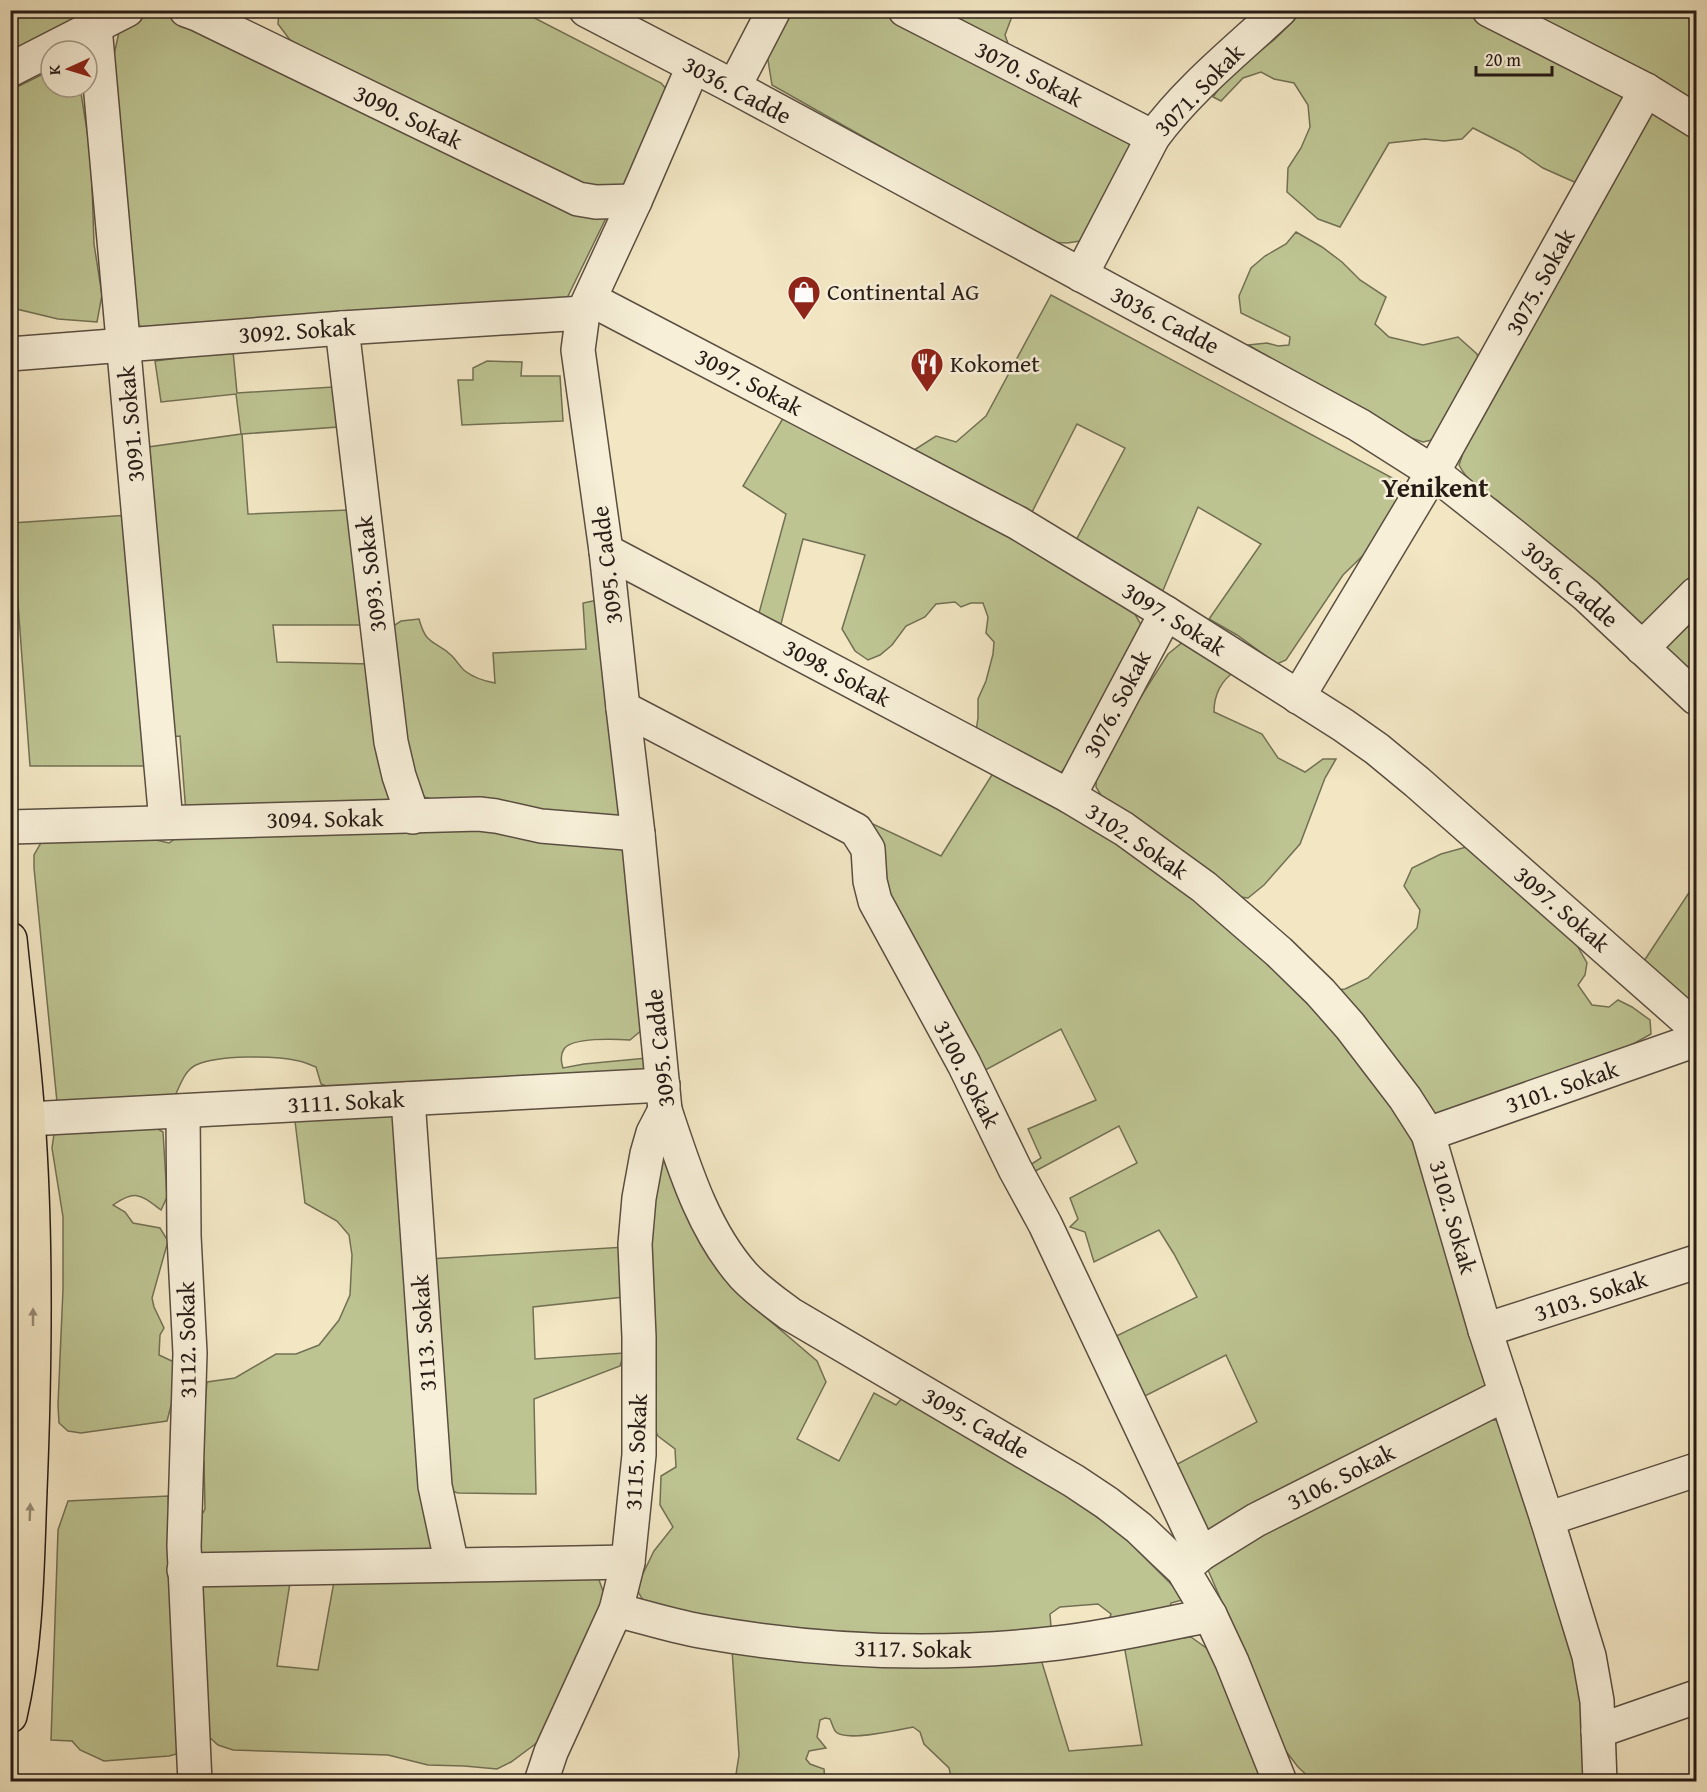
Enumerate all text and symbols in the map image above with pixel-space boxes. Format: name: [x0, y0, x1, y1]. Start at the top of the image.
street label: 3070. Sokak: [969, 31, 1090, 116]
street label: 3071. Sokak: [1145, 35, 1252, 144]
north arrow: [39, 39, 99, 99]
scale bar: [1476, 39, 1552, 77]
street label: 3036. Cadde: [677, 46, 798, 133]
text: 20 m: [1485, 46, 1521, 73]
text: K: [42, 63, 66, 76]
street label: 3090. Sokak: [348, 75, 469, 158]
street label: 3075. Sokak: [1496, 221, 1584, 341]
shop icon: Continental AG: [786, 274, 822, 321]
place label: Continental AG: [827, 274, 979, 309]
street label: 3036. Cadde: [1105, 276, 1226, 363]
street label: 3092. Sokak: [237, 309, 357, 352]
street label: 3097. Sokak: [689, 339, 810, 425]
restaurant icon: Kokomet: [909, 346, 945, 393]
place label: Kokomet: [950, 346, 1040, 381]
street label: 3091. Sokak: [108, 363, 153, 484]
district label: Yenikent: [1382, 467, 1488, 507]
street label: 3095. Cadde: [582, 504, 631, 626]
street label: 3093. Sokak: [346, 513, 395, 634]
street label: 3036. Cadde: [1514, 532, 1627, 636]
street label: 3097. Sokak: [1115, 573, 1234, 665]
street label: 3098. Sokak: [777, 630, 898, 716]
street label: 3076. Sokak: [1074, 643, 1160, 764]
street label: 3102. Sokak: [1079, 793, 1196, 888]
street label: 3094. Sokak: [266, 800, 385, 837]
street label: 3097. Sokak: [1507, 857, 1619, 961]
street label: 3095. Cadde: [636, 987, 683, 1109]
street label: 3100. Sokak: [925, 1014, 1010, 1135]
street label: 3101. Sokak: [1501, 1051, 1624, 1122]
street label: 3111. Sokak: [287, 1081, 406, 1122]
street label: 3102. Sokak: [1421, 1156, 1487, 1279]
street label: 3103. Sokak: [1530, 1261, 1653, 1330]
street label: 3113. Sokak: [402, 1273, 445, 1393]
street label: 3112. Sokak: [168, 1280, 205, 1399]
one-way arrow: [29, 1307, 38, 1326]
street label: 3095. Cadde: [916, 1378, 1036, 1467]
street label: 3115. Sokak: [615, 1392, 656, 1511]
street label: 3106. Sokak: [1281, 1434, 1402, 1519]
one-way arrow: [25, 1502, 34, 1521]
street label: 3117. Sokak: [854, 1630, 973, 1667]

